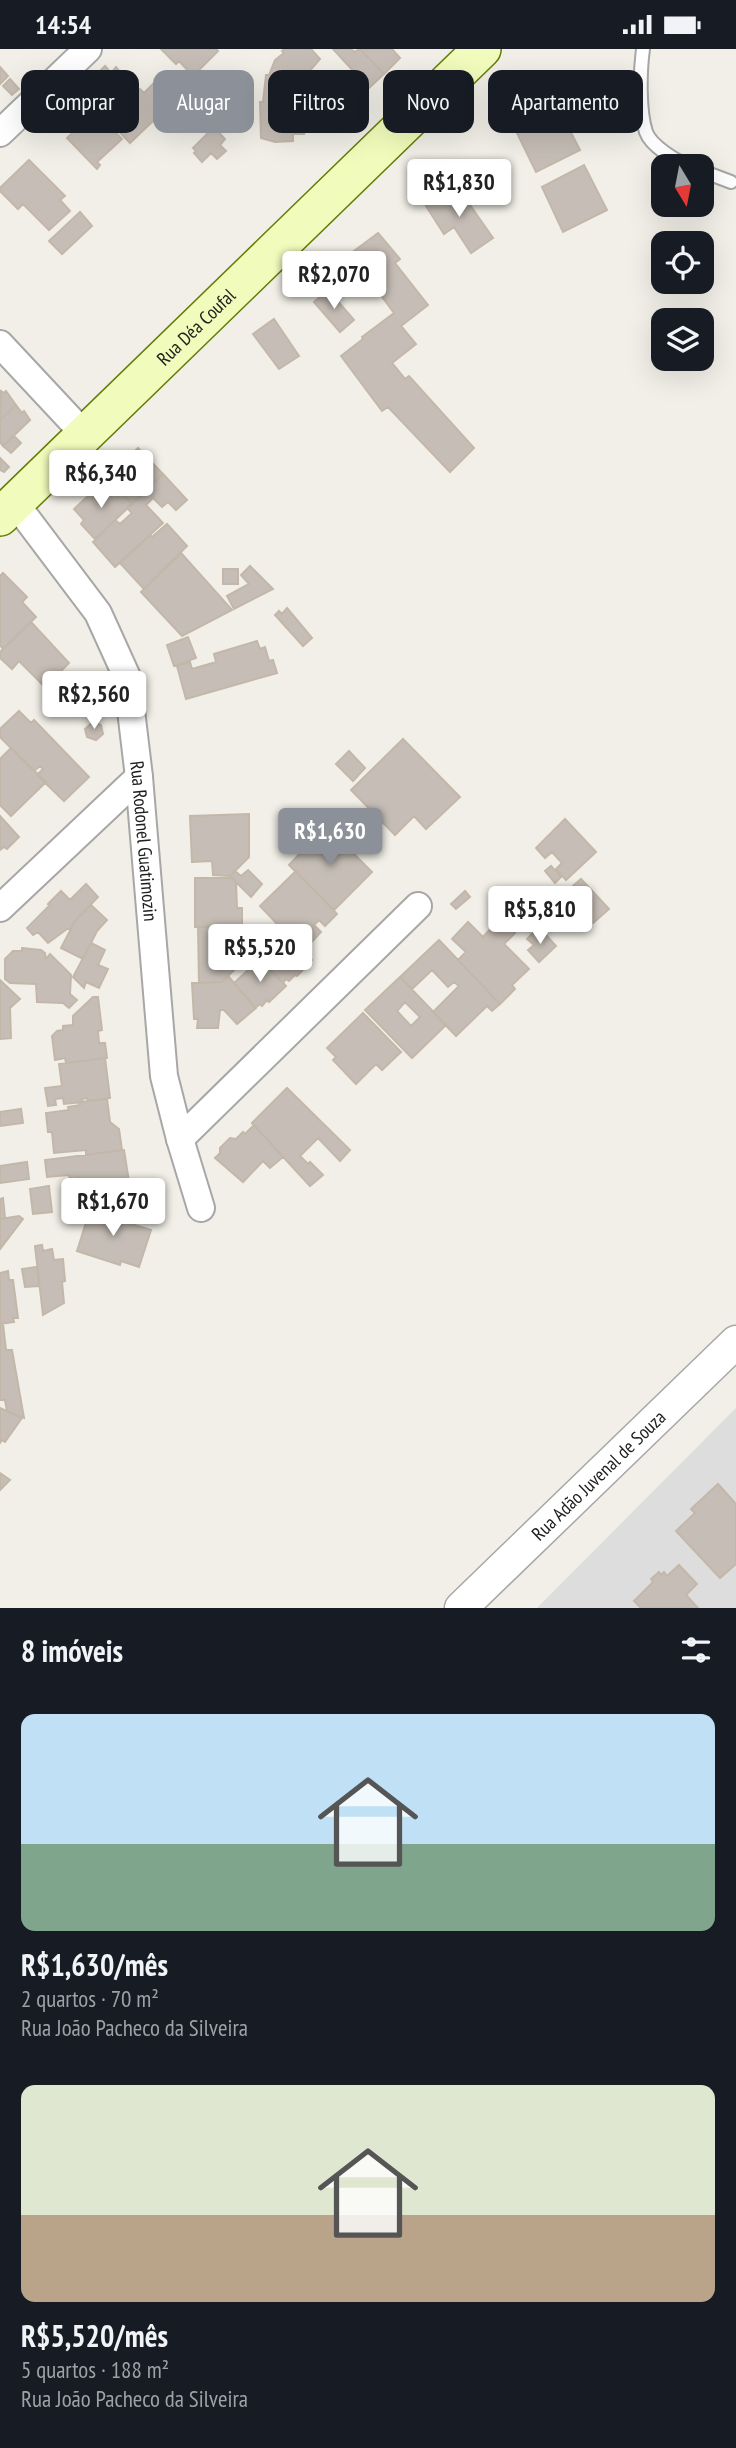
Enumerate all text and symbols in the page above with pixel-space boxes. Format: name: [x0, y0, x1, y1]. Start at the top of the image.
text: 14:54: [35, 8, 91, 41]
chip: Comprar: [21, 70, 139, 133]
chip: Alugar: [153, 70, 254, 133]
chip: Filtros: [268, 70, 369, 133]
chip: Novo: [383, 70, 474, 133]
chip: Apartamento: [488, 70, 643, 133]
north arrow: [651, 154, 714, 217]
map controls: [651, 154, 714, 371]
pin: R$1,830: [394, 159, 524, 219]
text: R$1,830: [423, 167, 495, 196]
button: locate: [651, 231, 714, 294]
pin: R$2,070: [269, 251, 399, 311]
text: R$2,070: [298, 259, 370, 288]
street label: Rua Déa Coufal: [152, 283, 241, 370]
button: layers: [651, 308, 714, 371]
pin: R$6,340: [36, 451, 166, 510]
text: R$6,340: [65, 458, 137, 487]
pin: R$2,560: [29, 671, 159, 731]
text: R$2,560: [58, 679, 130, 708]
street label: Rua Rodonel Guatimozin: [125, 759, 163, 922]
pin: R$1,630: [265, 809, 395, 868]
text: R$1,630: [294, 816, 366, 845]
pin: R$5,810: [475, 887, 605, 946]
text: R$5,810: [504, 894, 576, 923]
pin: R$5,520: [195, 925, 325, 984]
text: R$5,520: [224, 932, 296, 961]
pin: R$1,670: [48, 1179, 178, 1238]
text: R$1,670: [77, 1186, 149, 1215]
street label: Rua Adão Juvenal de Souza: [526, 1405, 670, 1545]
text: 8 imóveis: [21, 1631, 123, 1670]
icon: filters: [677, 1631, 715, 1669]
icon: home: [305, 1759, 431, 1885]
text: R$1,630/mês: [21, 1945, 168, 1984]
text: 2 quartos · 70 m²: [21, 1984, 159, 2013]
text: Rua João Pacheco da Silveira: [21, 2013, 248, 2042]
icon: home: [305, 2130, 431, 2256]
text: R$5,520/mês: [21, 2316, 168, 2355]
text: 5 quartos · 188 m²: [21, 2355, 169, 2384]
text: Rua João Pacheco da Silveira: [21, 2384, 248, 2413]

